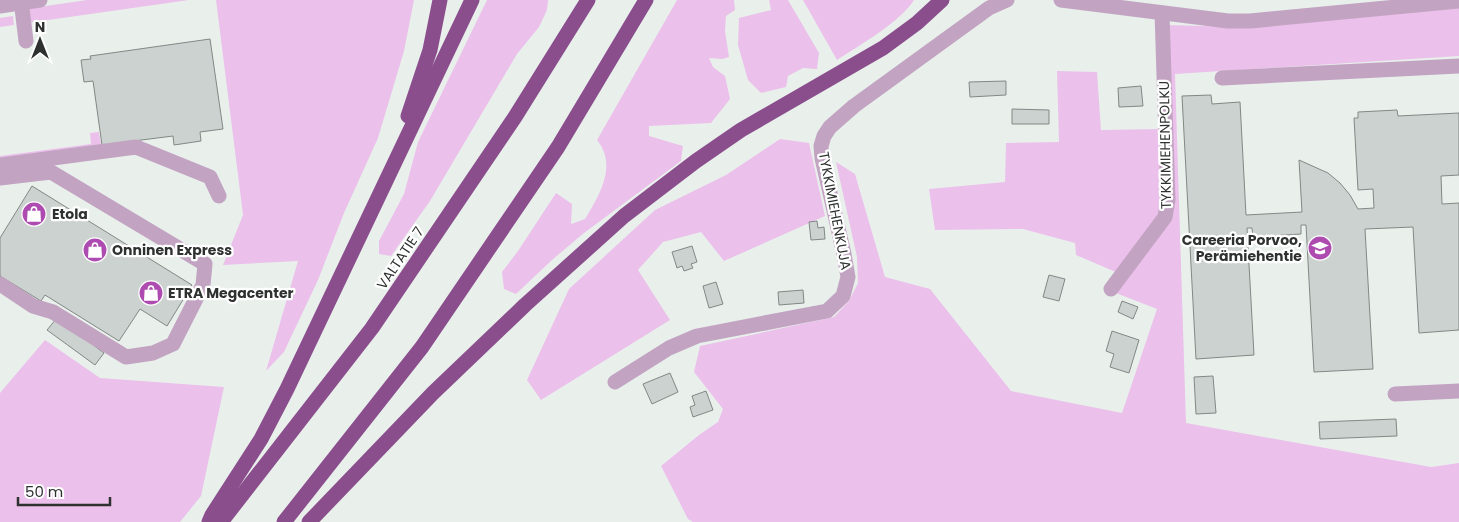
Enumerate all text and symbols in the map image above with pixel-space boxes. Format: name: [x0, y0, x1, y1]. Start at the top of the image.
north arrow: [15, 15, 65, 65]
text: N: [35, 17, 45, 37]
street label: TYKKIMIEHENPOLKU: [1154, 81, 1176, 209]
street label: TYKKIMIEHENKUJA: [814, 150, 856, 272]
shop icon: Etola: [21, 201, 47, 227]
place label: Etola: [52, 204, 88, 224]
street label: VALTATIE 7: [372, 222, 428, 293]
place label: Careeria Porvoo, Perämiehentie: [1182, 230, 1302, 266]
school or university icon: Careeria Porvoo, Perämiehentie: [1307, 235, 1333, 261]
shop icon: Onninen Express: [82, 237, 108, 263]
place label: Onninen Express: [112, 240, 232, 260]
shop icon: ETRA Megacenter: [138, 280, 164, 306]
place label: ETRA Megacenter: [168, 283, 294, 303]
scale bar: [18, 474, 110, 506]
text: 50 m: [25, 481, 63, 502]

